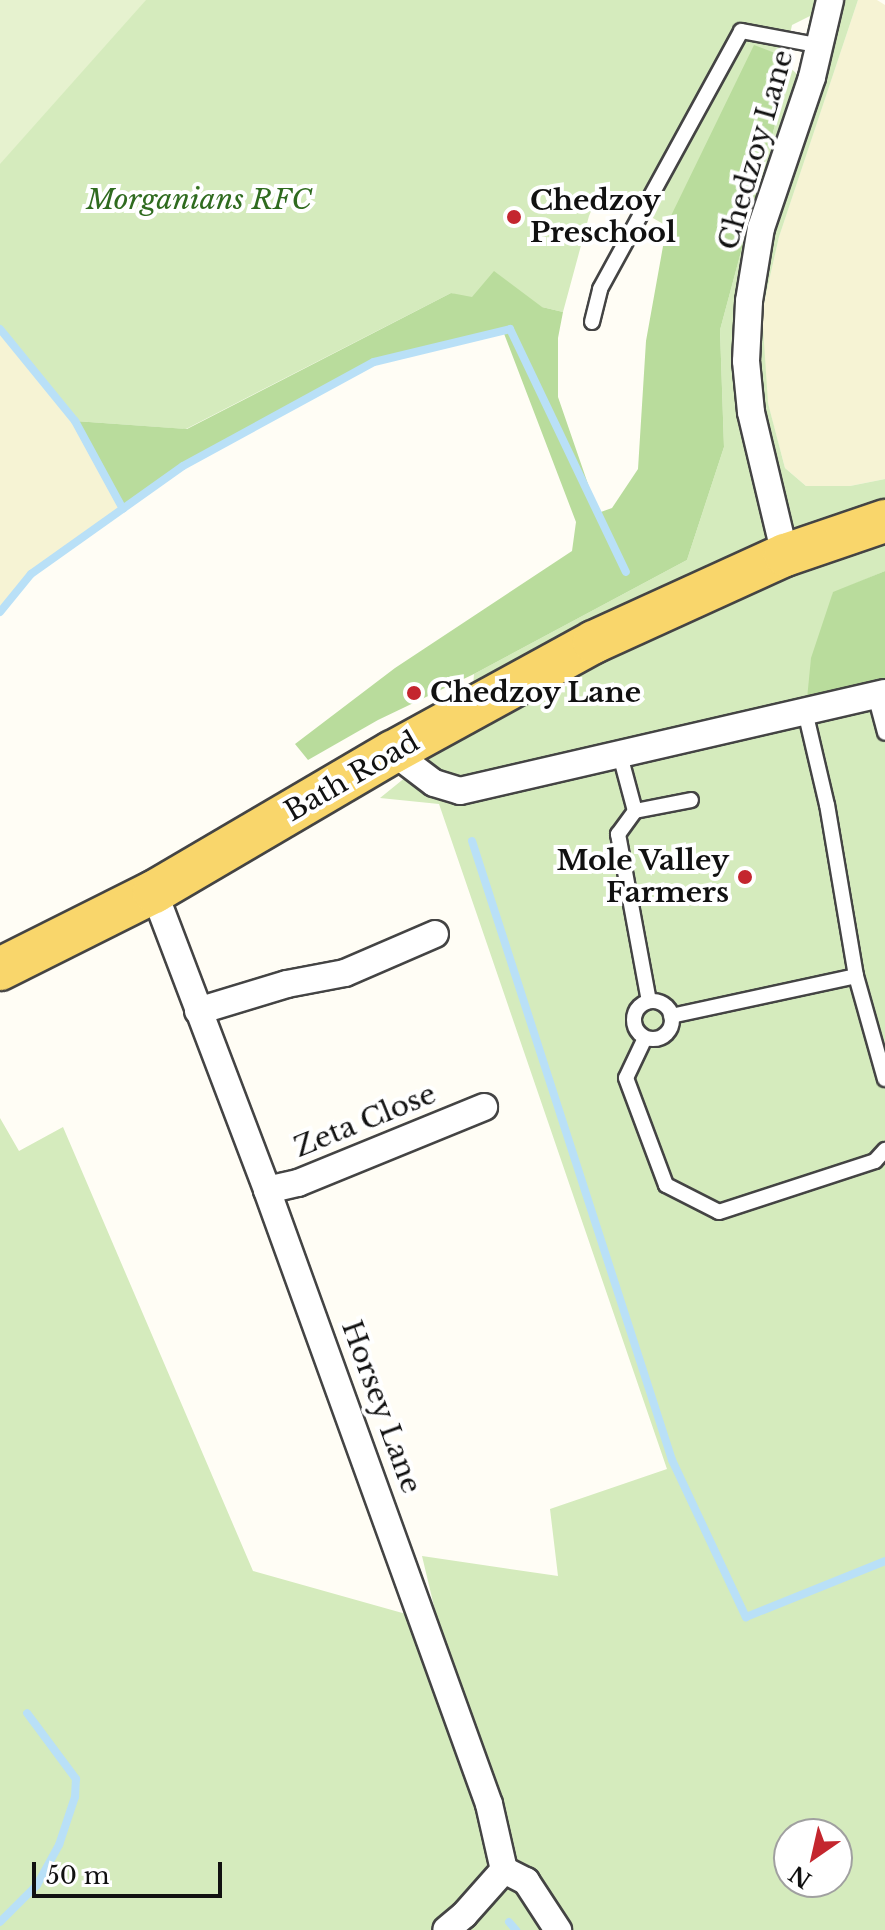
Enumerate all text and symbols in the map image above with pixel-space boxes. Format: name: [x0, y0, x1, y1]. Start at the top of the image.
street label: Chedzoy Lane: [711, 46, 801, 254]
park label: Morganians RFC: [86, 183, 312, 217]
place label: Chedzoy Preschool: [530, 184, 676, 250]
marker: Chedzoy Preschool: [505, 208, 523, 226]
place label: Chedzoy Lane: [430, 676, 642, 710]
marker: Chedzoy Lane: [405, 684, 423, 702]
street label: Bath Road: [279, 725, 425, 829]
place label: Mole Valley Farmers: [555, 844, 729, 910]
marker: Mole Valley Farmers: [736, 868, 754, 886]
street label: Zeta Close: [289, 1077, 441, 1165]
street label: Horsey Lane: [334, 1316, 428, 1498]
north arrow: [773, 1818, 853, 1898]
scale bar: [36, 1846, 226, 1896]
text: N: [784, 1860, 817, 1894]
text: 50 m: [46, 1861, 109, 1890]

